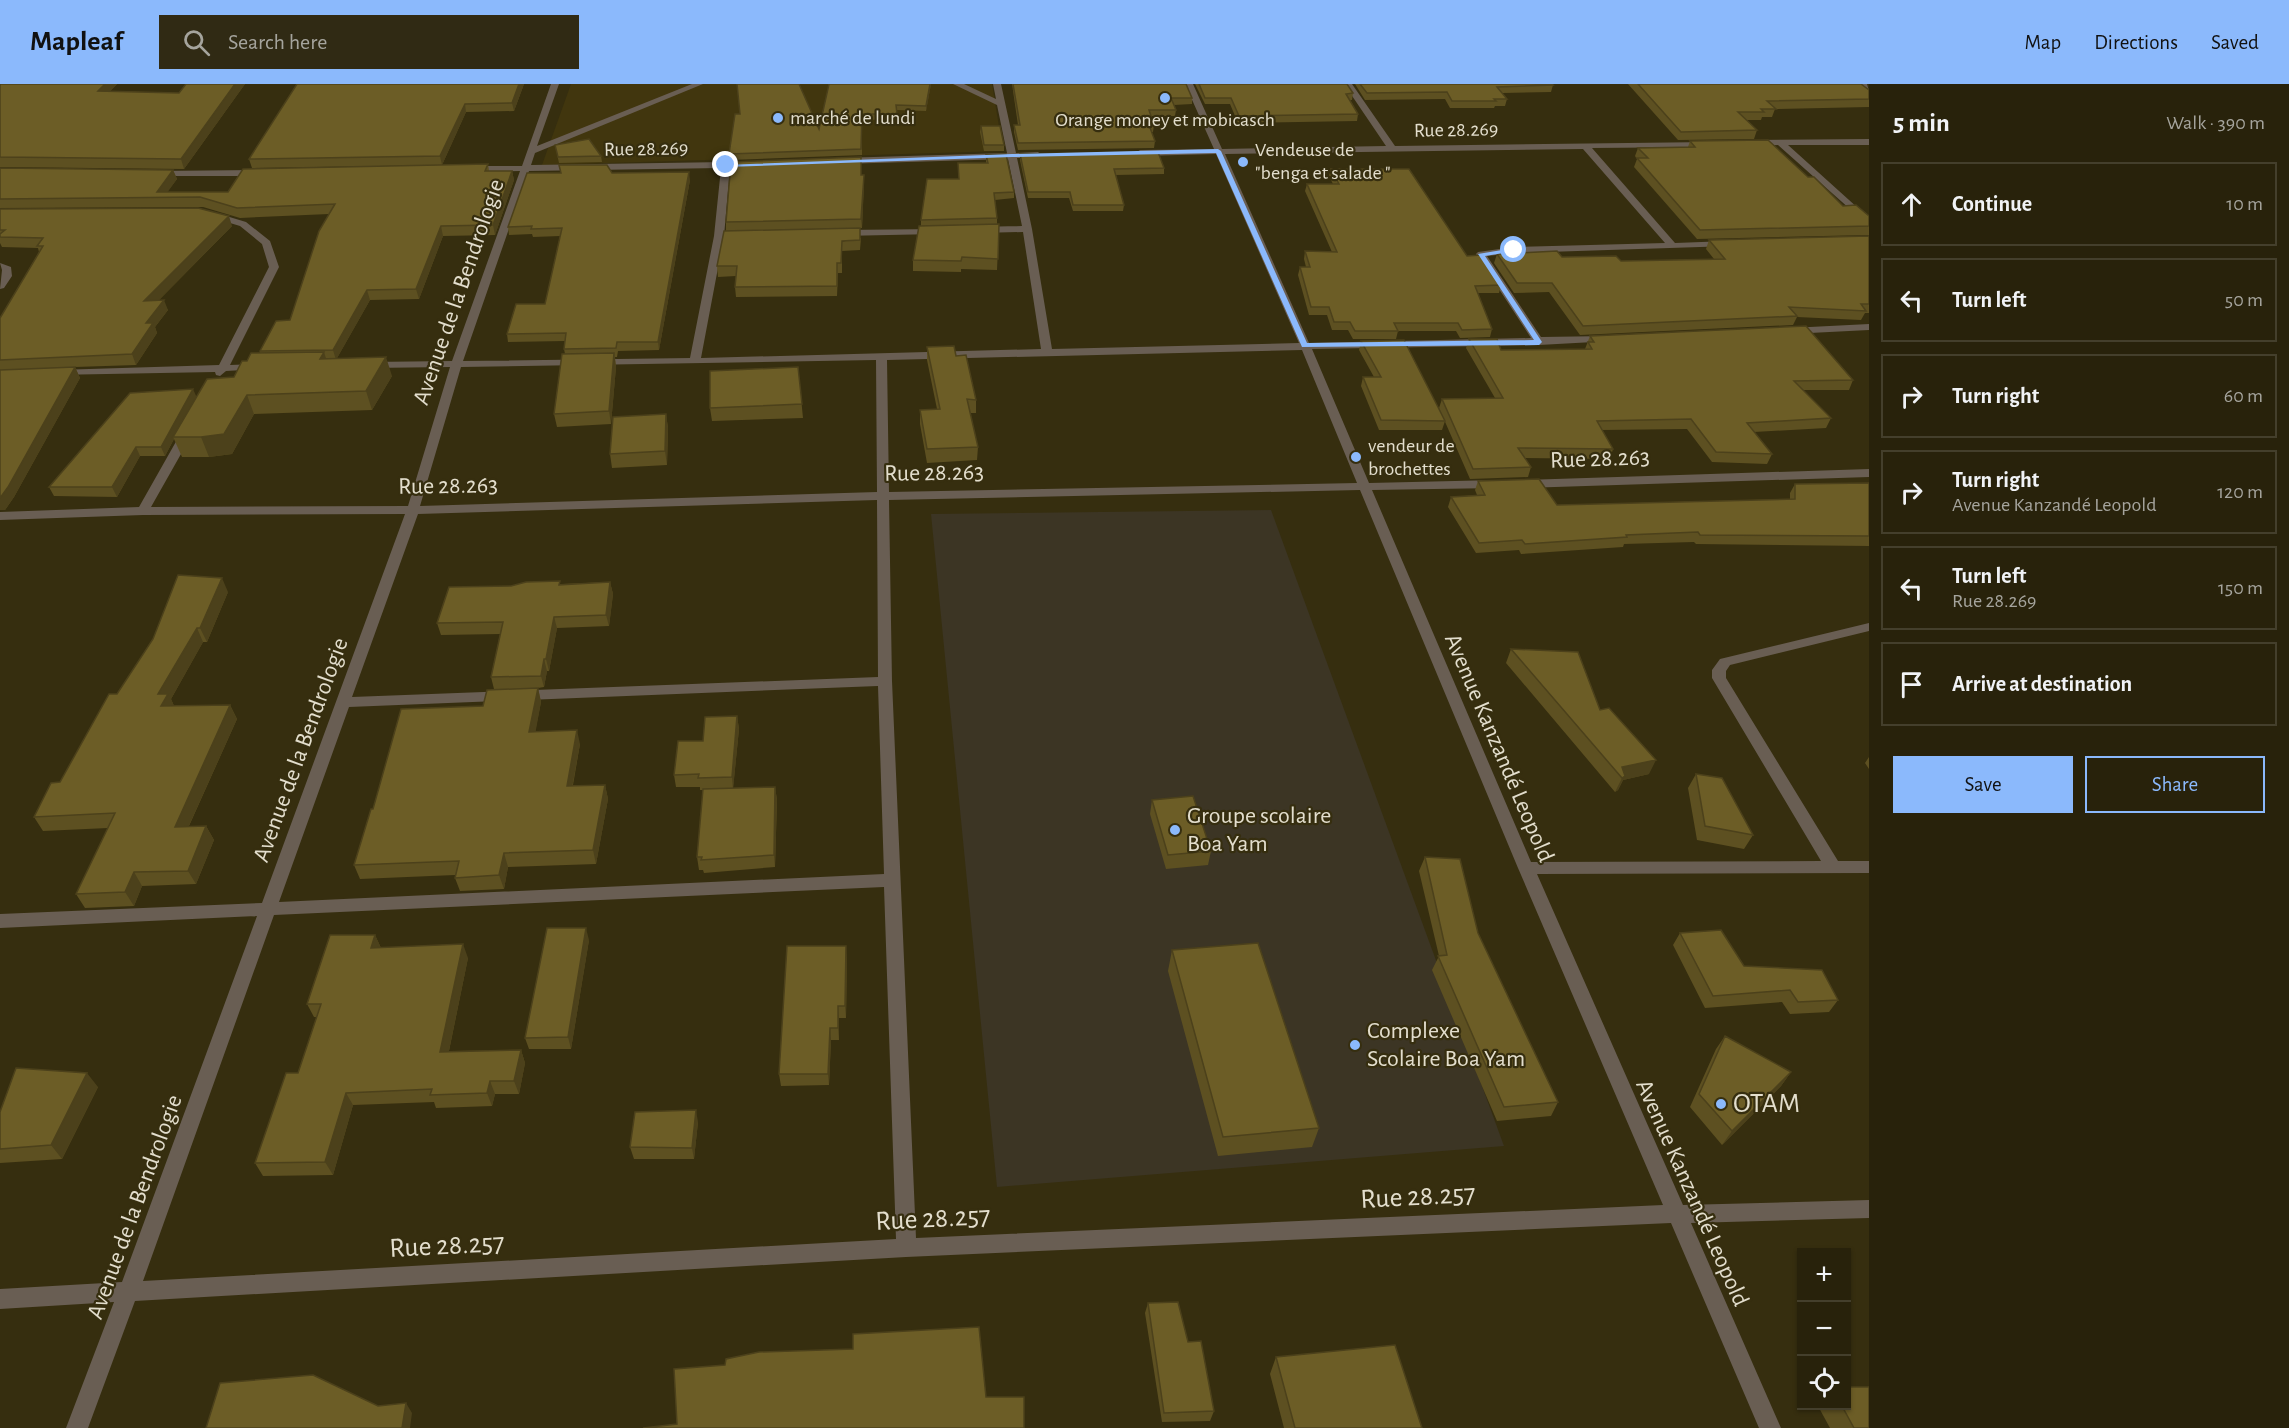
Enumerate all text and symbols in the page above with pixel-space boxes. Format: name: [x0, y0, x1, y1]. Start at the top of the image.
search box: [159, 15, 579, 69]
icon: search: [180, 26, 213, 59]
text: Mapleaf: [30, 28, 123, 56]
text: Search here: [228, 31, 327, 53]
text: Map: [2025, 32, 2061, 53]
text: Directions: [2094, 32, 2178, 53]
text: Saved: [2211, 32, 2259, 53]
marker: Orange money et mobicasch: [1158, 91, 1172, 105]
place label: marché de lundi: [790, 108, 915, 128]
place label: Orange money et mobicasch: [1055, 110, 1275, 130]
text: 5 min: [1893, 110, 1950, 136]
marker: marché de lundi: [771, 111, 785, 125]
text: Walk · 390 m: [2166, 113, 2265, 133]
street label: Rue 28.269: [1414, 119, 1498, 141]
street label: Rue 28.269: [604, 138, 688, 160]
place label: Vendeuse de "benga et salade ": [1255, 140, 1391, 183]
route end: [712, 151, 738, 177]
marker: Vendeuse de "benga et salade ": [1236, 155, 1250, 169]
street label: Avenue de la Bendrologie: [409, 176, 509, 408]
icon: ahead: [1895, 188, 1928, 221]
text: Continue: [1952, 193, 2032, 215]
text: 10 m: [2226, 194, 2263, 214]
route start: [1500, 236, 1526, 262]
icon: left: [1895, 284, 1928, 317]
text: Turn left: [1952, 289, 2026, 311]
text: 50 m: [2225, 290, 2263, 310]
icon: right: [1895, 380, 1928, 413]
text: Turn right: [1952, 385, 2039, 407]
text: 60 m: [2224, 386, 2263, 406]
place label: vendeur de brochettes: [1368, 436, 1455, 479]
street label: Rue 28.263: [1550, 445, 1650, 473]
marker: vendeur de brochettes: [1349, 450, 1363, 464]
street label: Rue 28.263: [884, 460, 984, 486]
text: Turn right: [1952, 469, 2039, 491]
street label: Rue 28.263: [398, 473, 498, 499]
icon: right: [1895, 476, 1928, 509]
text: 120 m: [2217, 482, 2263, 502]
text: Avenue Kanzandé Leopold: [1952, 495, 2157, 515]
text: Turn left: [1952, 565, 2026, 587]
icon: left: [1895, 572, 1928, 605]
text: 150 m: [2218, 578, 2263, 598]
text: Rue 28.269: [1952, 591, 2036, 611]
street label: Avenue Kanzandé Leopold: [1440, 630, 1558, 866]
street label: Avenue de la Bendrologie: [249, 635, 353, 865]
icon: arrive: [1895, 668, 1928, 701]
text: Arrive at destination: [1952, 673, 2132, 695]
button: Save: [1893, 756, 2073, 813]
button: Share: [2085, 756, 2265, 813]
place label: Groupe scolaire Boa Yam: [1187, 804, 1331, 856]
marker: Groupe scolaire Boa Yam: [1168, 823, 1182, 837]
place label: Complexe Scolaire Boa Yam: [1367, 1019, 1525, 1071]
marker: Complexe Scolaire Boa Yam: [1348, 1038, 1362, 1052]
street label: Avenue Kanzandé Leopold: [1631, 1076, 1753, 1310]
place label: OTAM: [1733, 1090, 1800, 1118]
street label: Avenue de la Bendrologie: [83, 1092, 187, 1322]
marker: OTAM: [1714, 1097, 1728, 1111]
street label: Rue 28.257: [1360, 1180, 1476, 1214]
street label: Rue 28.257: [875, 1202, 991, 1236]
street label: Rue 28.257: [389, 1229, 505, 1263]
map controls: [1797, 1248, 1851, 1410]
button: +: [1797, 1248, 1851, 1302]
button: −: [1797, 1302, 1851, 1356]
button: locate: [1797, 1356, 1851, 1410]

